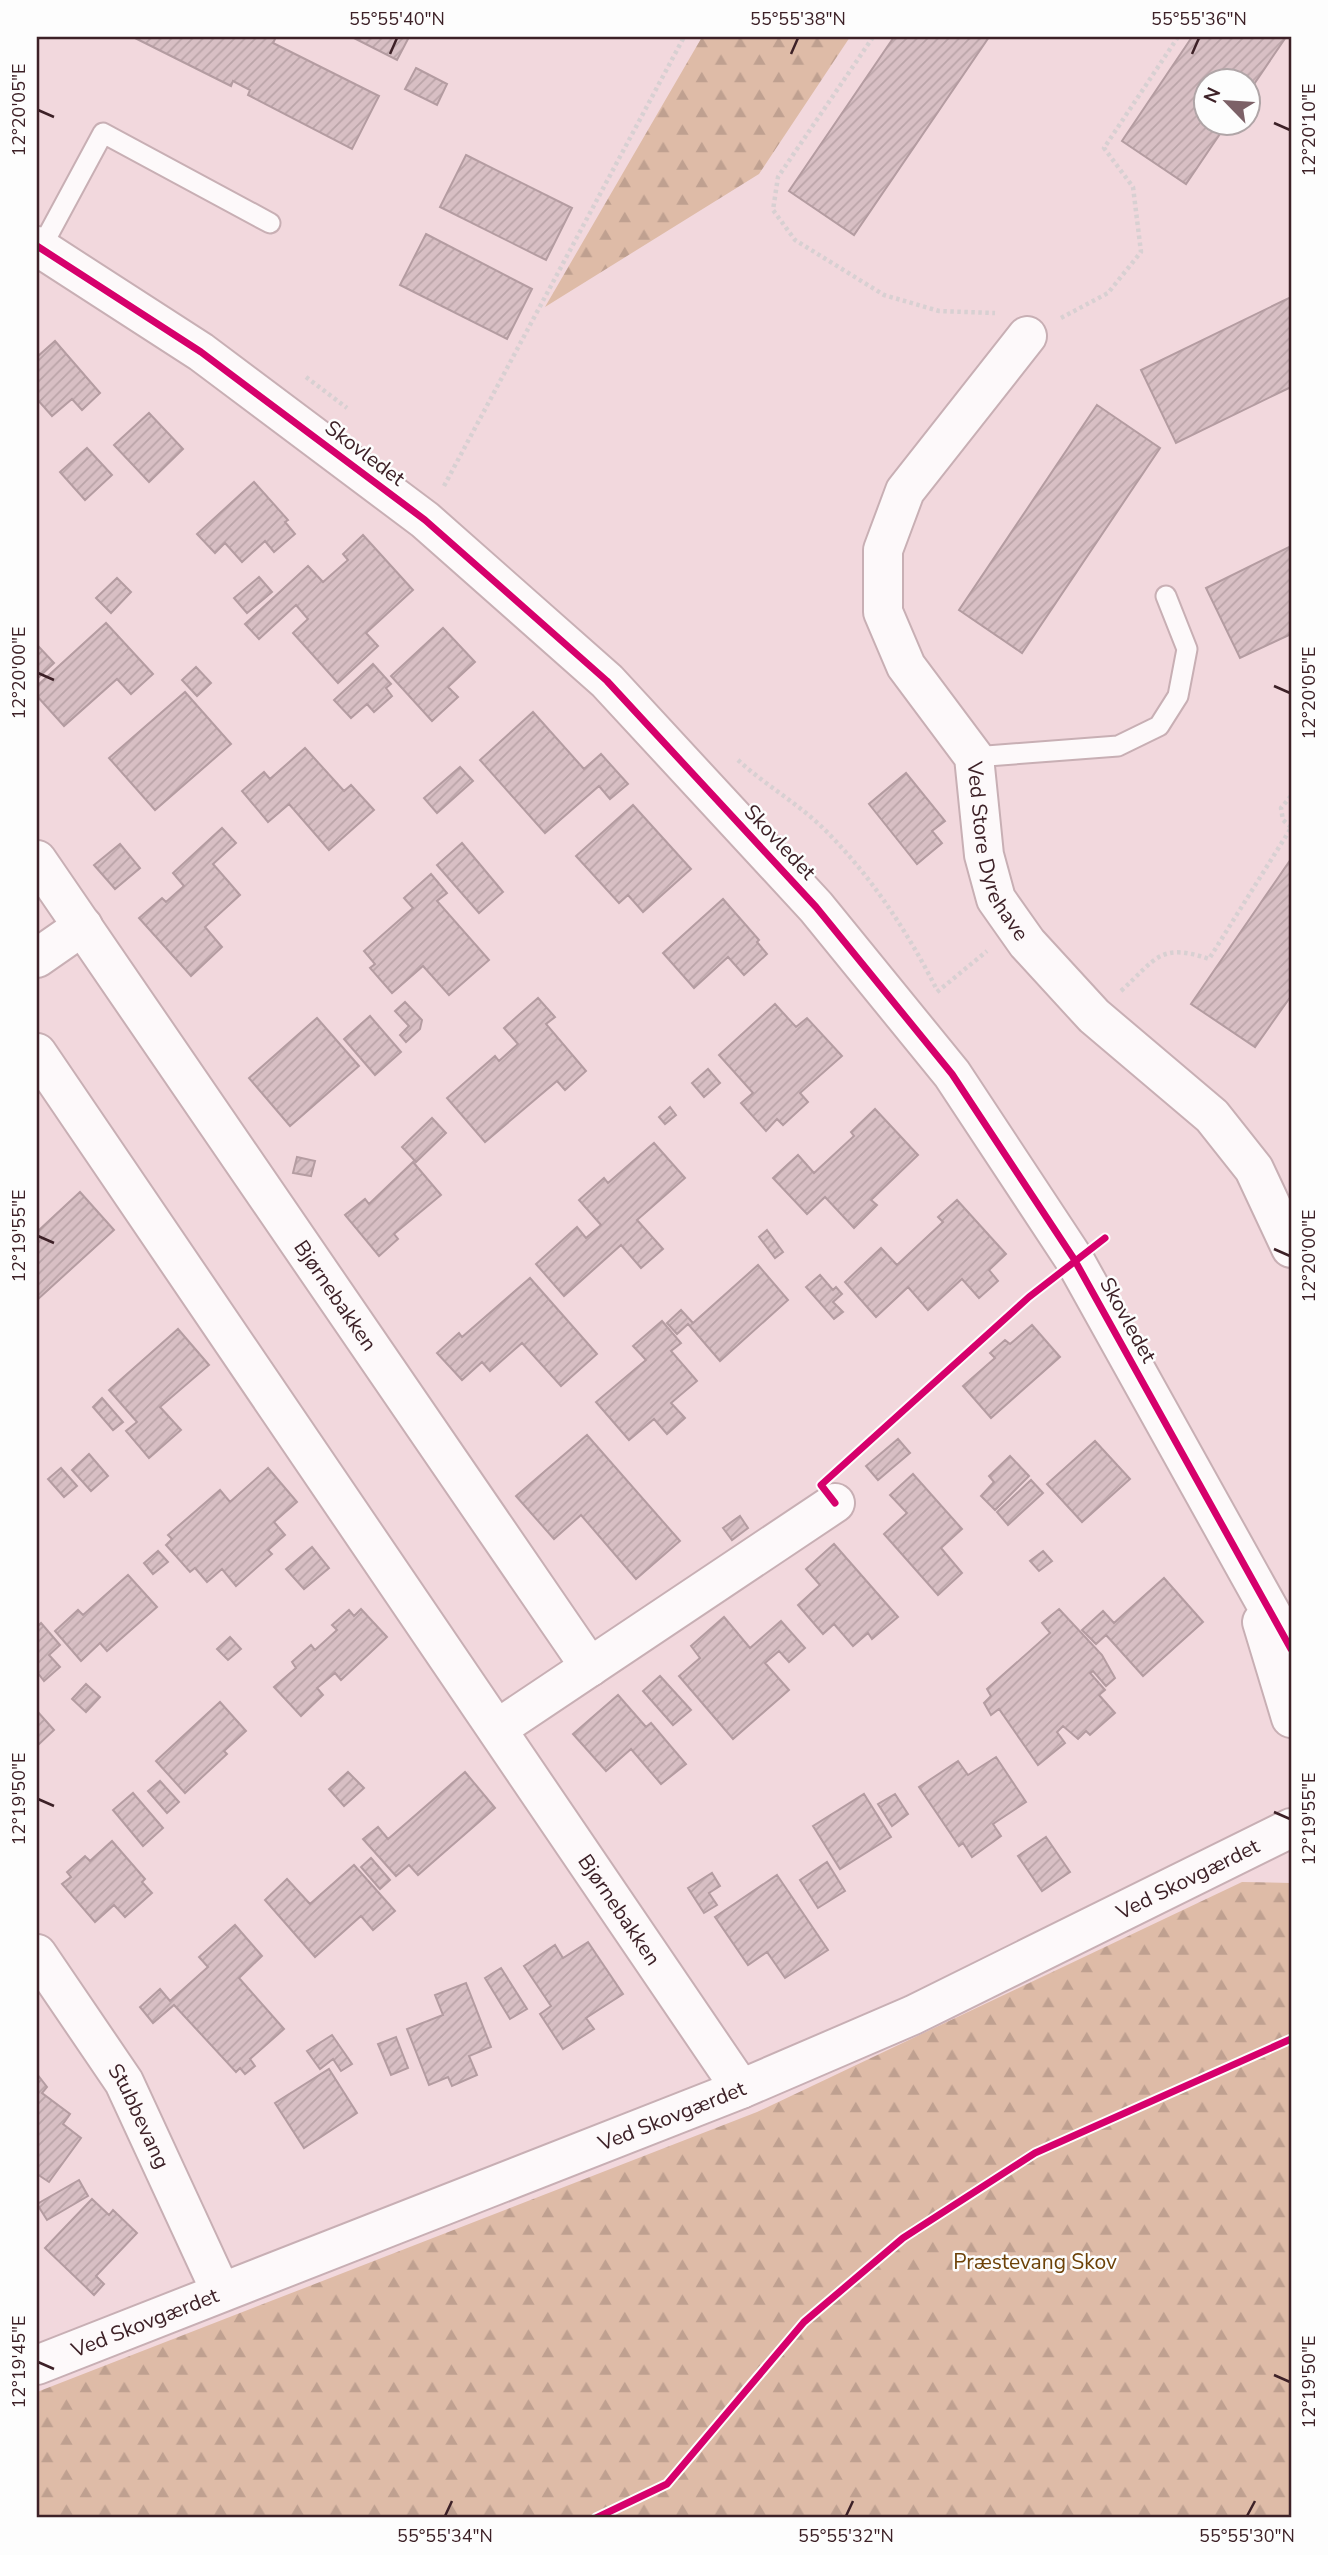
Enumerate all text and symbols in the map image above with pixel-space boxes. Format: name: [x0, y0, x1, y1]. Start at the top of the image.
text: 55°55'40"N: [349, 7, 445, 31]
text: 55°55'38"N: [750, 7, 846, 31]
text: 55°55'36"N: [1151, 7, 1247, 31]
text: 12°20'05"E: [7, 64, 31, 157]
north arrow: [1192, 66, 1262, 136]
text: N: [1198, 83, 1227, 107]
text: 12°20'10"E: [1297, 84, 1321, 177]
street label: Skovledet: [319, 414, 411, 493]
text: 12°20'00"E: [7, 627, 31, 720]
text: 12°20'05"E: [1297, 647, 1321, 740]
street label: Ved Store Dyrehave: [960, 759, 1035, 946]
street label: Skovledet: [738, 798, 823, 886]
text: 12°19'55"E: [7, 1190, 31, 1283]
text: 12°20'00"E: [1297, 1210, 1321, 1303]
street label: Bjørnebakken: [288, 1235, 383, 1357]
street label: Skovledet: [1093, 1272, 1163, 1368]
text: 12°19'50"E: [7, 1753, 31, 1846]
text: 12°19'55"E: [1297, 1773, 1321, 1866]
street label: Ved Skovgærdet: [1111, 1832, 1265, 1927]
street label: Bjørnebakken: [572, 1849, 667, 1971]
street label: Stubbevang: [101, 2058, 176, 2173]
street label: Ved Skovgærdet: [593, 2074, 751, 2158]
park label: Præstevang Skov: [953, 2248, 1117, 2276]
street label: Ved Skovgærdet: [66, 2281, 223, 2365]
text: 12°19'45"E: [7, 2316, 31, 2409]
text: 12°19'50"E: [1297, 2336, 1321, 2429]
text: 55°55'34"N: [397, 2524, 493, 2548]
text: 55°55'32"N: [798, 2524, 894, 2548]
text: 55°55'30"N: [1199, 2524, 1295, 2548]

